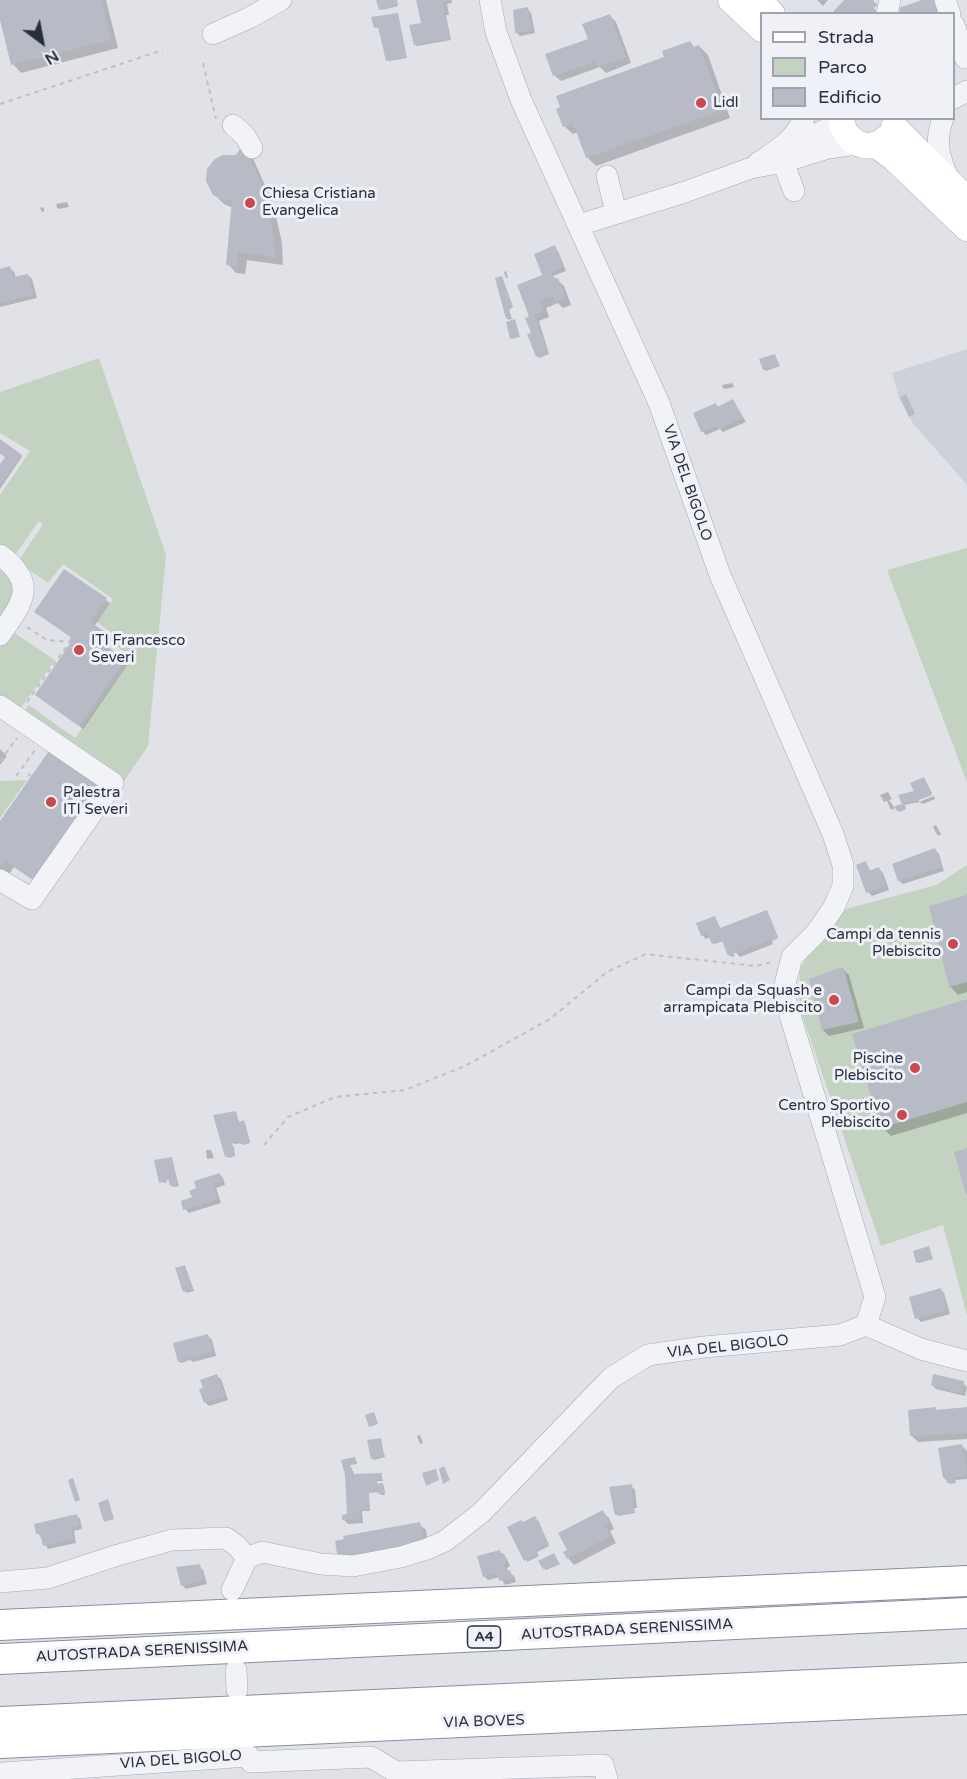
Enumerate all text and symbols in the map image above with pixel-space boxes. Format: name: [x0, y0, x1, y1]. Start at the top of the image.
north arrow: [12, 12, 72, 72]
legend: [760, 12, 955, 120]
text: Strada: [818, 26, 874, 48]
text: N: [41, 45, 62, 69]
text: Parco: [818, 56, 867, 78]
text: Edificio: [818, 86, 882, 108]
place label: Lidl: [713, 94, 739, 112]
marker: Lidl: [694, 96, 708, 110]
place label: Chiesa Cristiana Evangelica: [262, 185, 376, 220]
marker: Chiesa Cristiana Evangelica: [243, 196, 257, 210]
street label: VIA DEL BIGOLO: [659, 422, 715, 544]
place label: ITI Francesco Severi: [91, 632, 185, 667]
marker: ITI Francesco Severi: [72, 643, 86, 657]
place label: Palestra ITI Severi: [63, 784, 128, 819]
marker: Palestra ITI Severi: [44, 795, 58, 809]
place label: Campi da tennis Plebiscito: [826, 926, 941, 961]
marker: Campi da tennis Plebiscito: [946, 937, 960, 951]
place label: Campi da Squash e arrampicata Plebiscito: [663, 982, 822, 1017]
marker: Campi da Squash e arrampicata Plebiscito: [827, 993, 841, 1007]
place label: Piscine Plebiscito: [834, 1050, 903, 1085]
marker: Piscine Plebiscito: [908, 1061, 922, 1075]
place label: Centro Sportivo Plebiscito: [778, 1097, 890, 1132]
marker: Centro Sportivo Plebiscito: [895, 1108, 909, 1122]
street label: VIA DEL BIGOLO: [666, 1332, 790, 1362]
street label: AUTOSTRADA SERENISSIMA: [520, 1615, 734, 1645]
road number: A4: [468, 1626, 500, 1648]
street label: AUTOSTRADA SERENISSIMA: [35, 1637, 249, 1667]
street label: VIA BOVES: [443, 1712, 525, 1732]
street label: VIA DEL BIGOLO: [119, 1747, 243, 1773]

